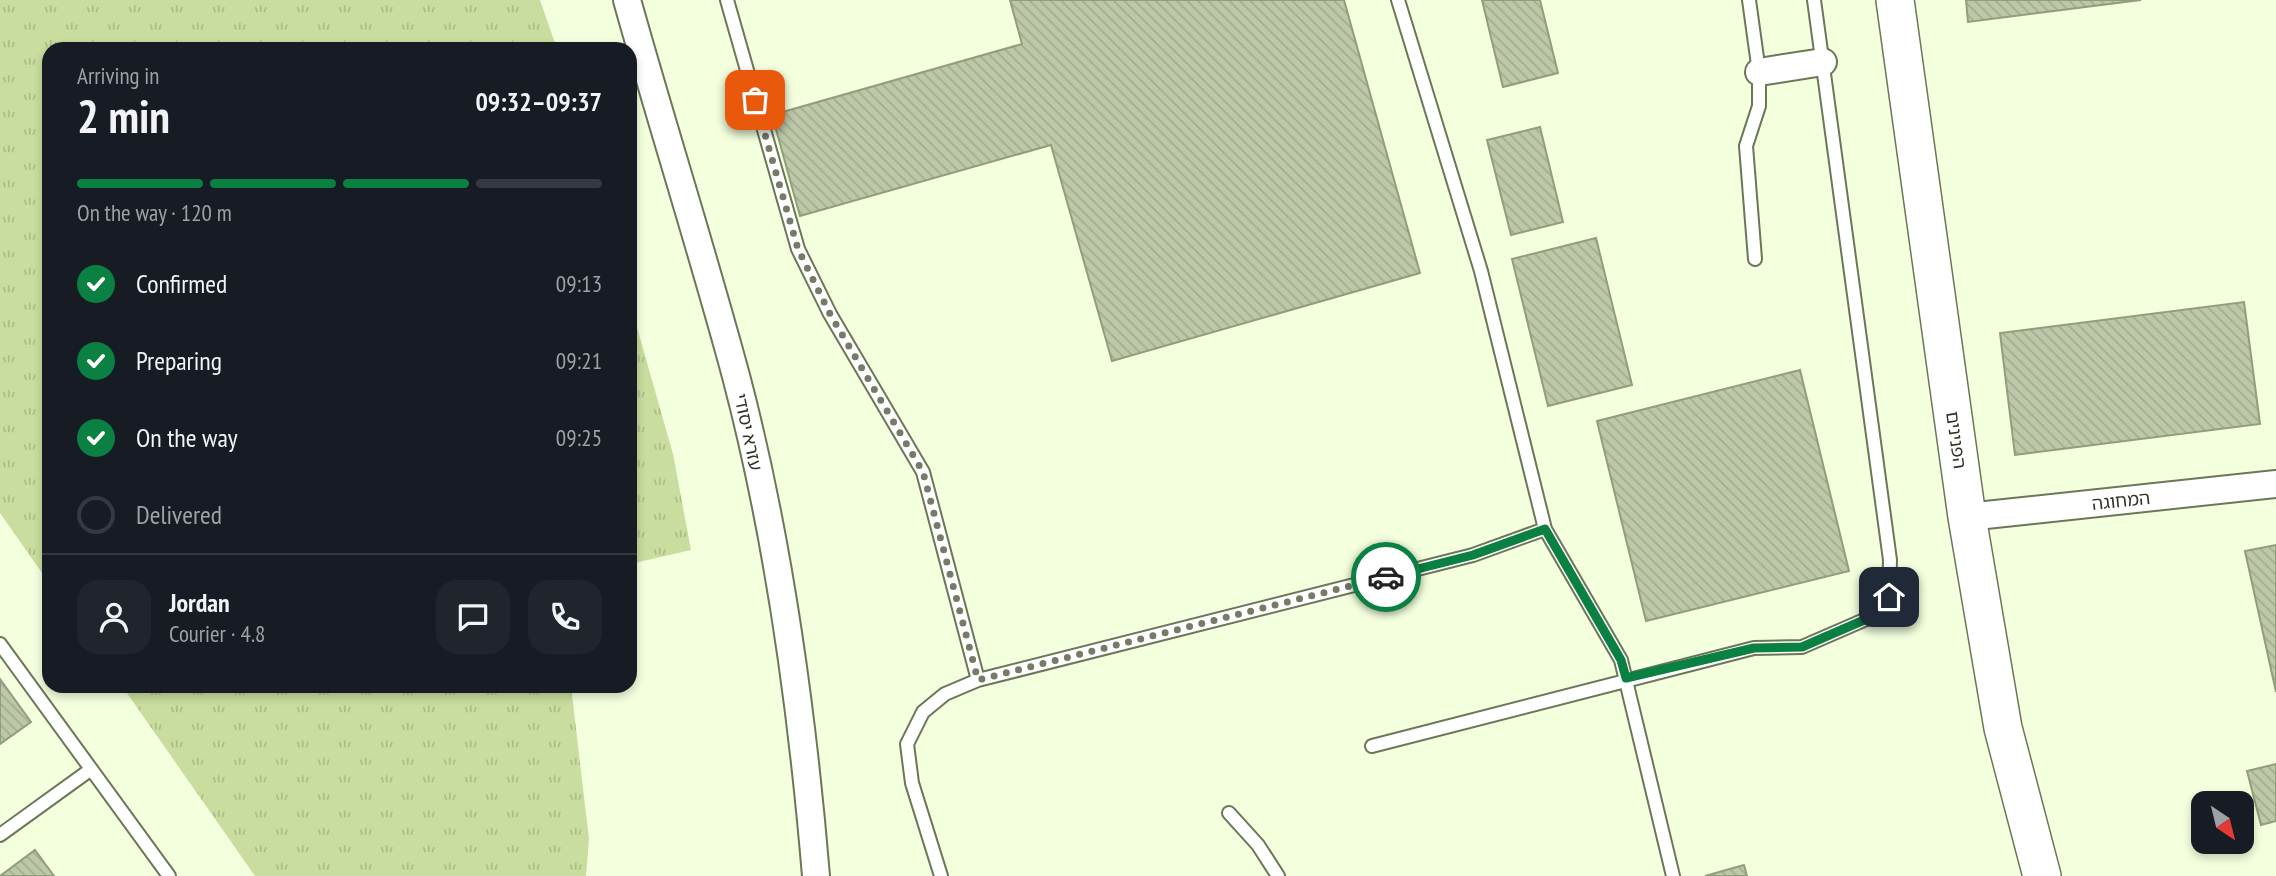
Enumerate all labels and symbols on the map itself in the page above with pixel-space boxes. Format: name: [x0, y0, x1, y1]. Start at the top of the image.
pin: [725, 70, 785, 130]
street label: עזרא יסודי: [729, 391, 768, 473]
street label: הפנינים: [1941, 410, 1972, 470]
street label: המחוגה: [2091, 486, 2151, 515]
courier: [1351, 542, 1421, 612]
pin: [1859, 567, 1919, 627]
north arrow: [2191, 791, 2254, 854]

